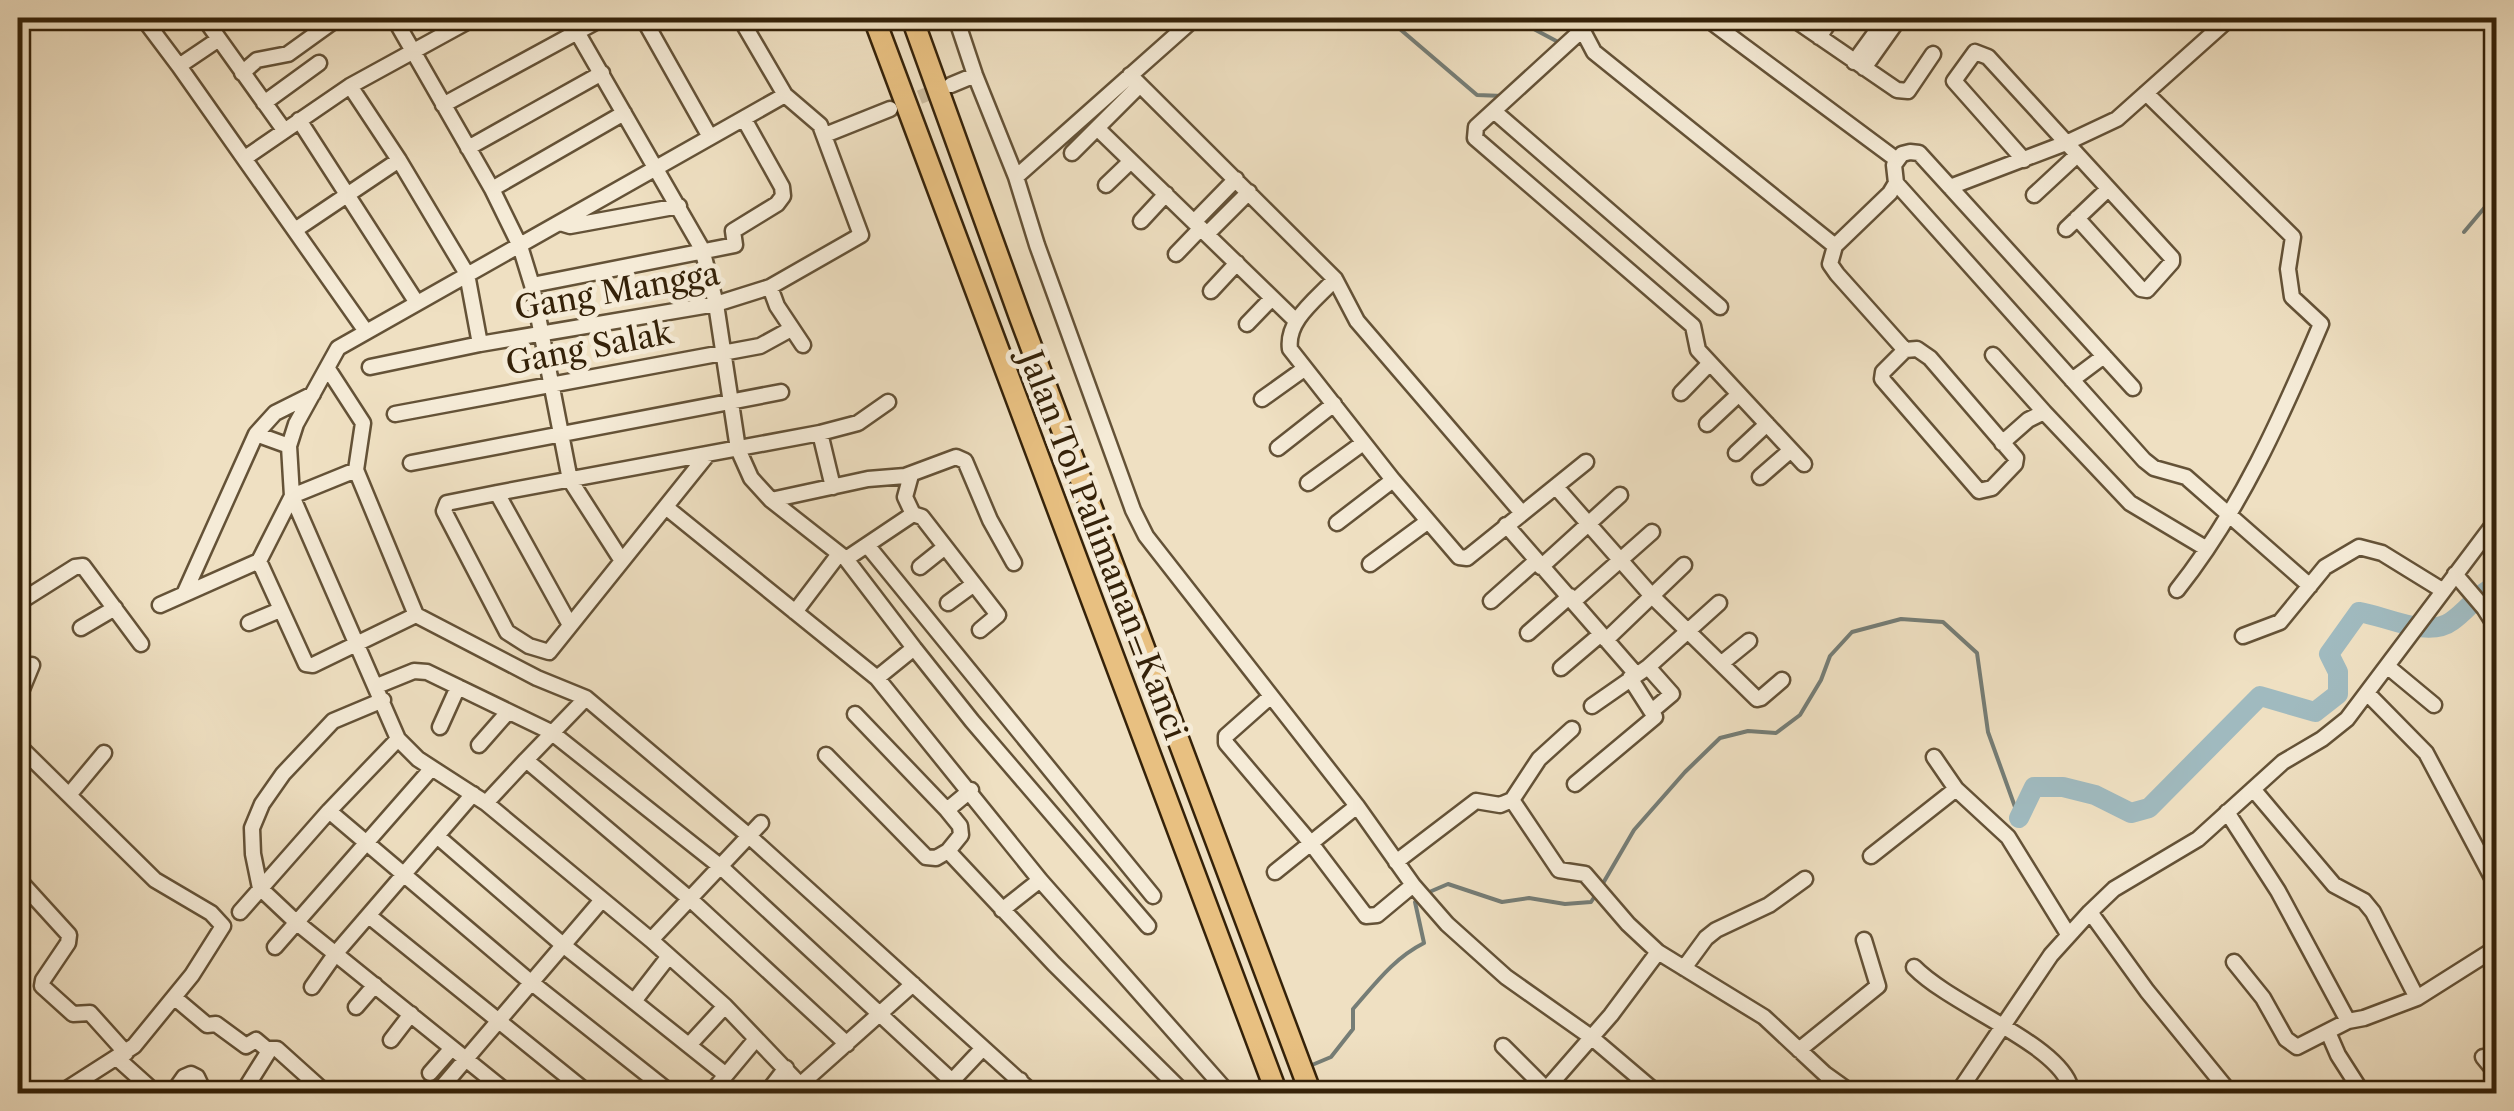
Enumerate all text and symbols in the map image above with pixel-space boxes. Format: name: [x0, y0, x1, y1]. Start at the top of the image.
street label: Gang Mangga: [511, 253, 723, 328]
street label: Gang Salak: [502, 312, 677, 383]
street label: Jalan Tol Palimanan–Kanci: [1010, 341, 1196, 745]

